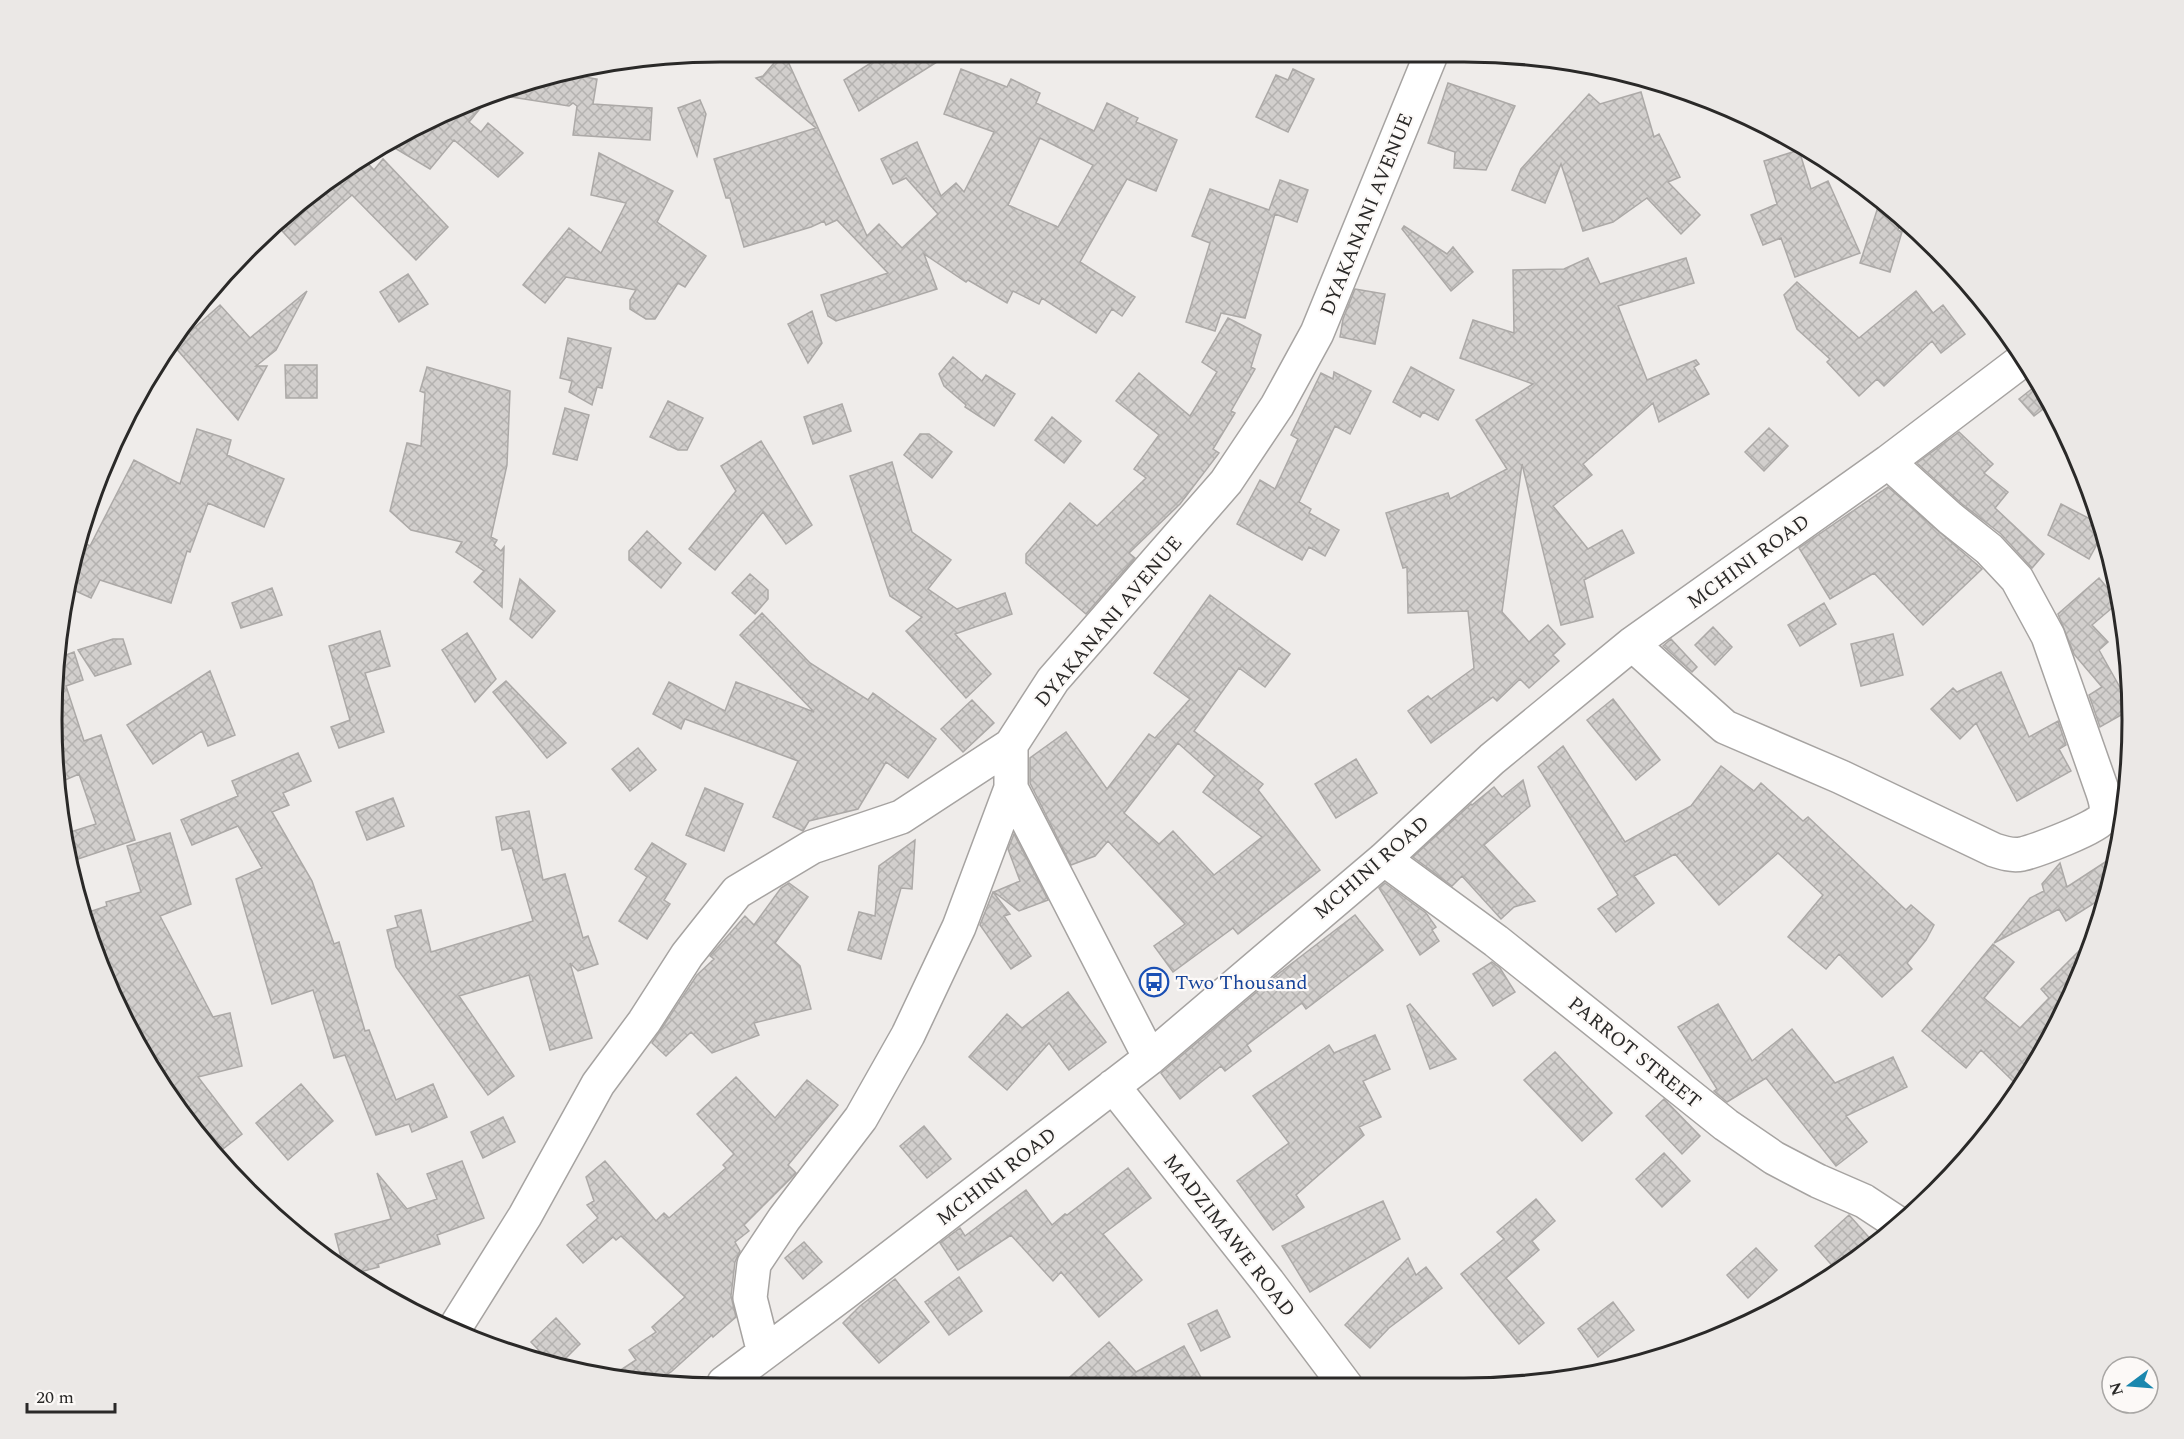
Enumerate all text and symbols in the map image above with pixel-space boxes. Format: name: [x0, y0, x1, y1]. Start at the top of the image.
street label: DYAKANANI AVENUE: [1313, 109, 1421, 320]
street label: MCHINI ROAD: [1681, 507, 1816, 617]
street label: DYAKANANI AVENUE: [1028, 529, 1190, 714]
street label: MCHINI ROAD: [1307, 809, 1436, 927]
bus stop icon: Two Thousand: [1138, 966, 1170, 998]
place label: Two Thousand: [1175, 968, 1308, 998]
street label: PARROT STREET: [1561, 989, 1708, 1116]
street label: MCHINI ROAD: [930, 1120, 1063, 1233]
street label: MADZIMAWE ROAD: [1156, 1147, 1303, 1324]
north arrow: [2100, 1355, 2160, 1415]
scale bar: [27, 1376, 116, 1414]
text: N: [2103, 1379, 2130, 1398]
text: 20 m: [36, 1384, 74, 1411]

